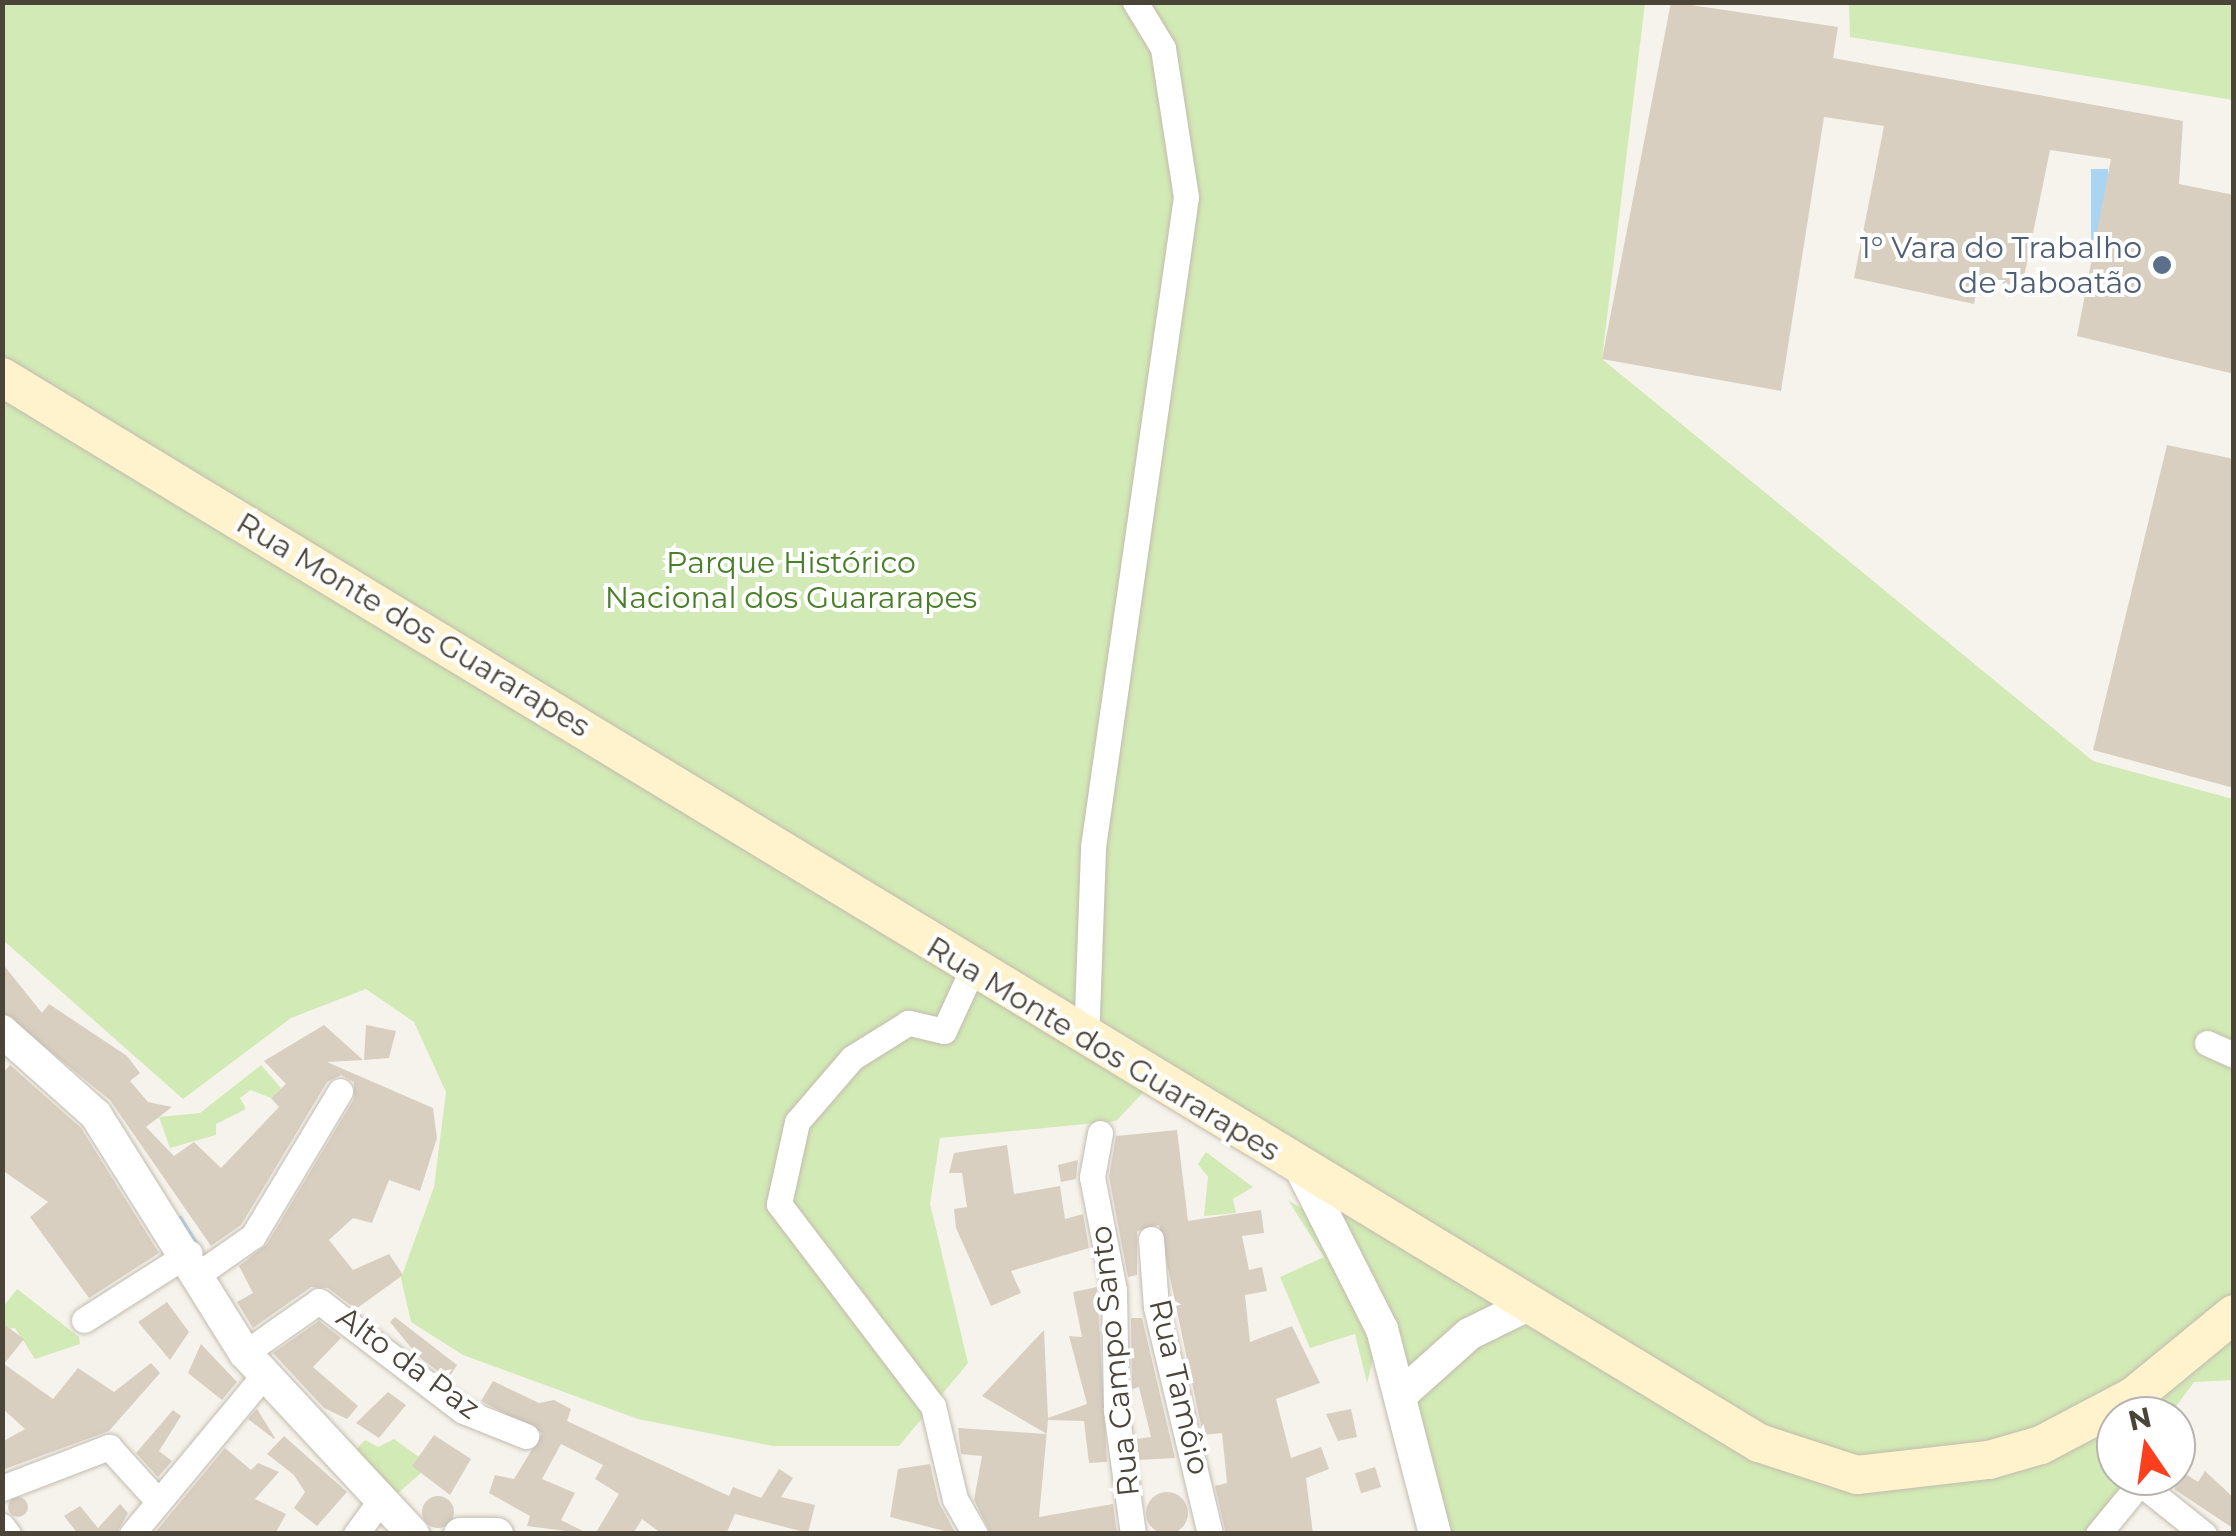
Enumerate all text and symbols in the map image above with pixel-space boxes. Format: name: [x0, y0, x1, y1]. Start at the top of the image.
place label: 1° Vara do Trabalho de Jaboatão: [1860, 230, 2142, 300]
marker: 1° Vara do Trabalho de Jaboatão: [2151, 254, 2173, 276]
street label: Rua Monte dos Guararapes: [230, 505, 596, 745]
park label: Parque Histórico Nacional dos Guararapes: [605, 545, 977, 616]
street label: Rua Monte dos Guararapes: [920, 929, 1286, 1169]
street label: Rua Campo Santo: [1083, 1224, 1147, 1498]
street label: Rua Tamôio: [1141, 1296, 1217, 1478]
street label: Alto da Paz: [330, 1299, 486, 1427]
north arrow: [2096, 1396, 2196, 1496]
text: N: [2125, 1400, 2155, 1438]

